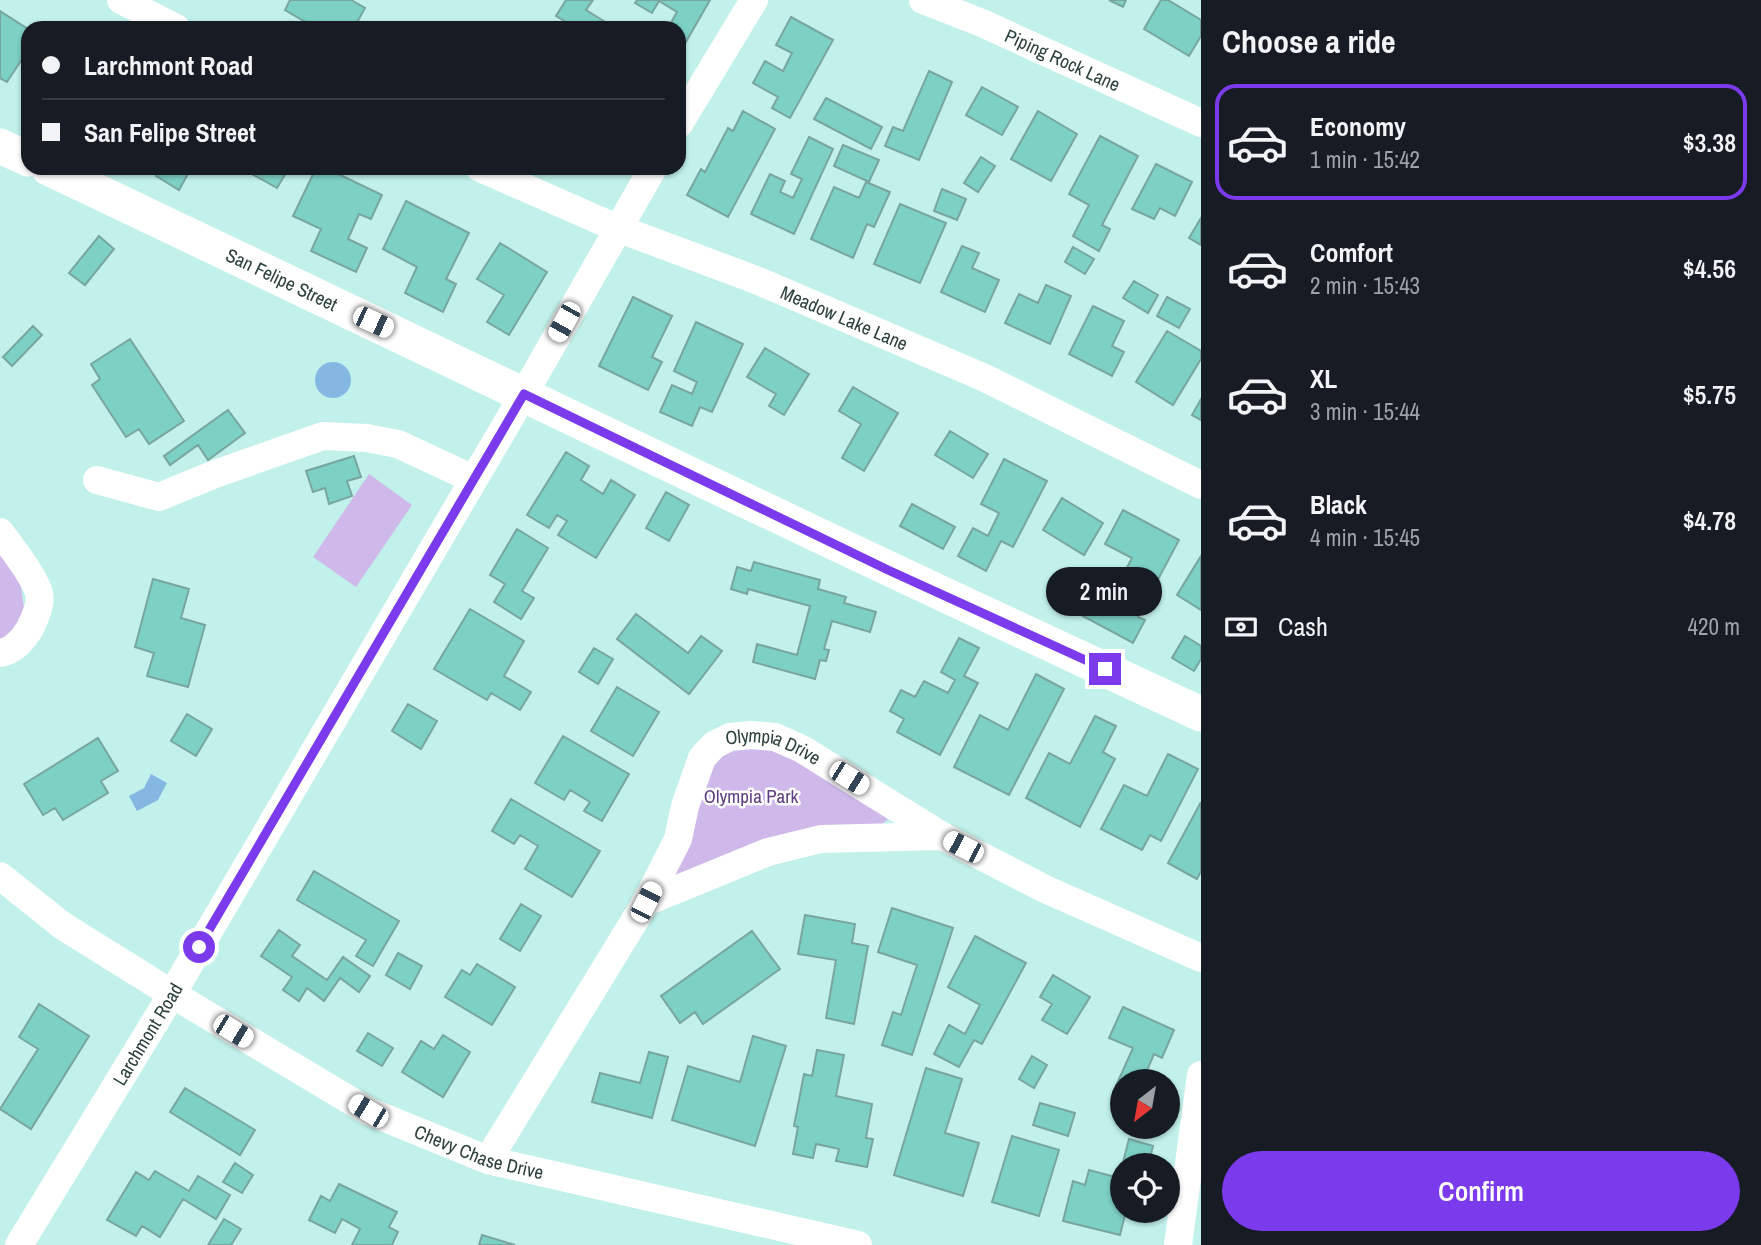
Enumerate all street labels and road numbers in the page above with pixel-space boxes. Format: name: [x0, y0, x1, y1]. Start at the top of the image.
street label: Piping Rock Lane: [1001, 22, 1124, 97]
street label: San Felipe Street: [222, 242, 342, 317]
street label: Meadow Lake Lane: [777, 279, 912, 357]
street label: Olympia Drive: [724, 722, 826, 771]
street label: Larchmont Road: [106, 978, 189, 1090]
street label: Chevy Chase Drive: [411, 1118, 546, 1185]

